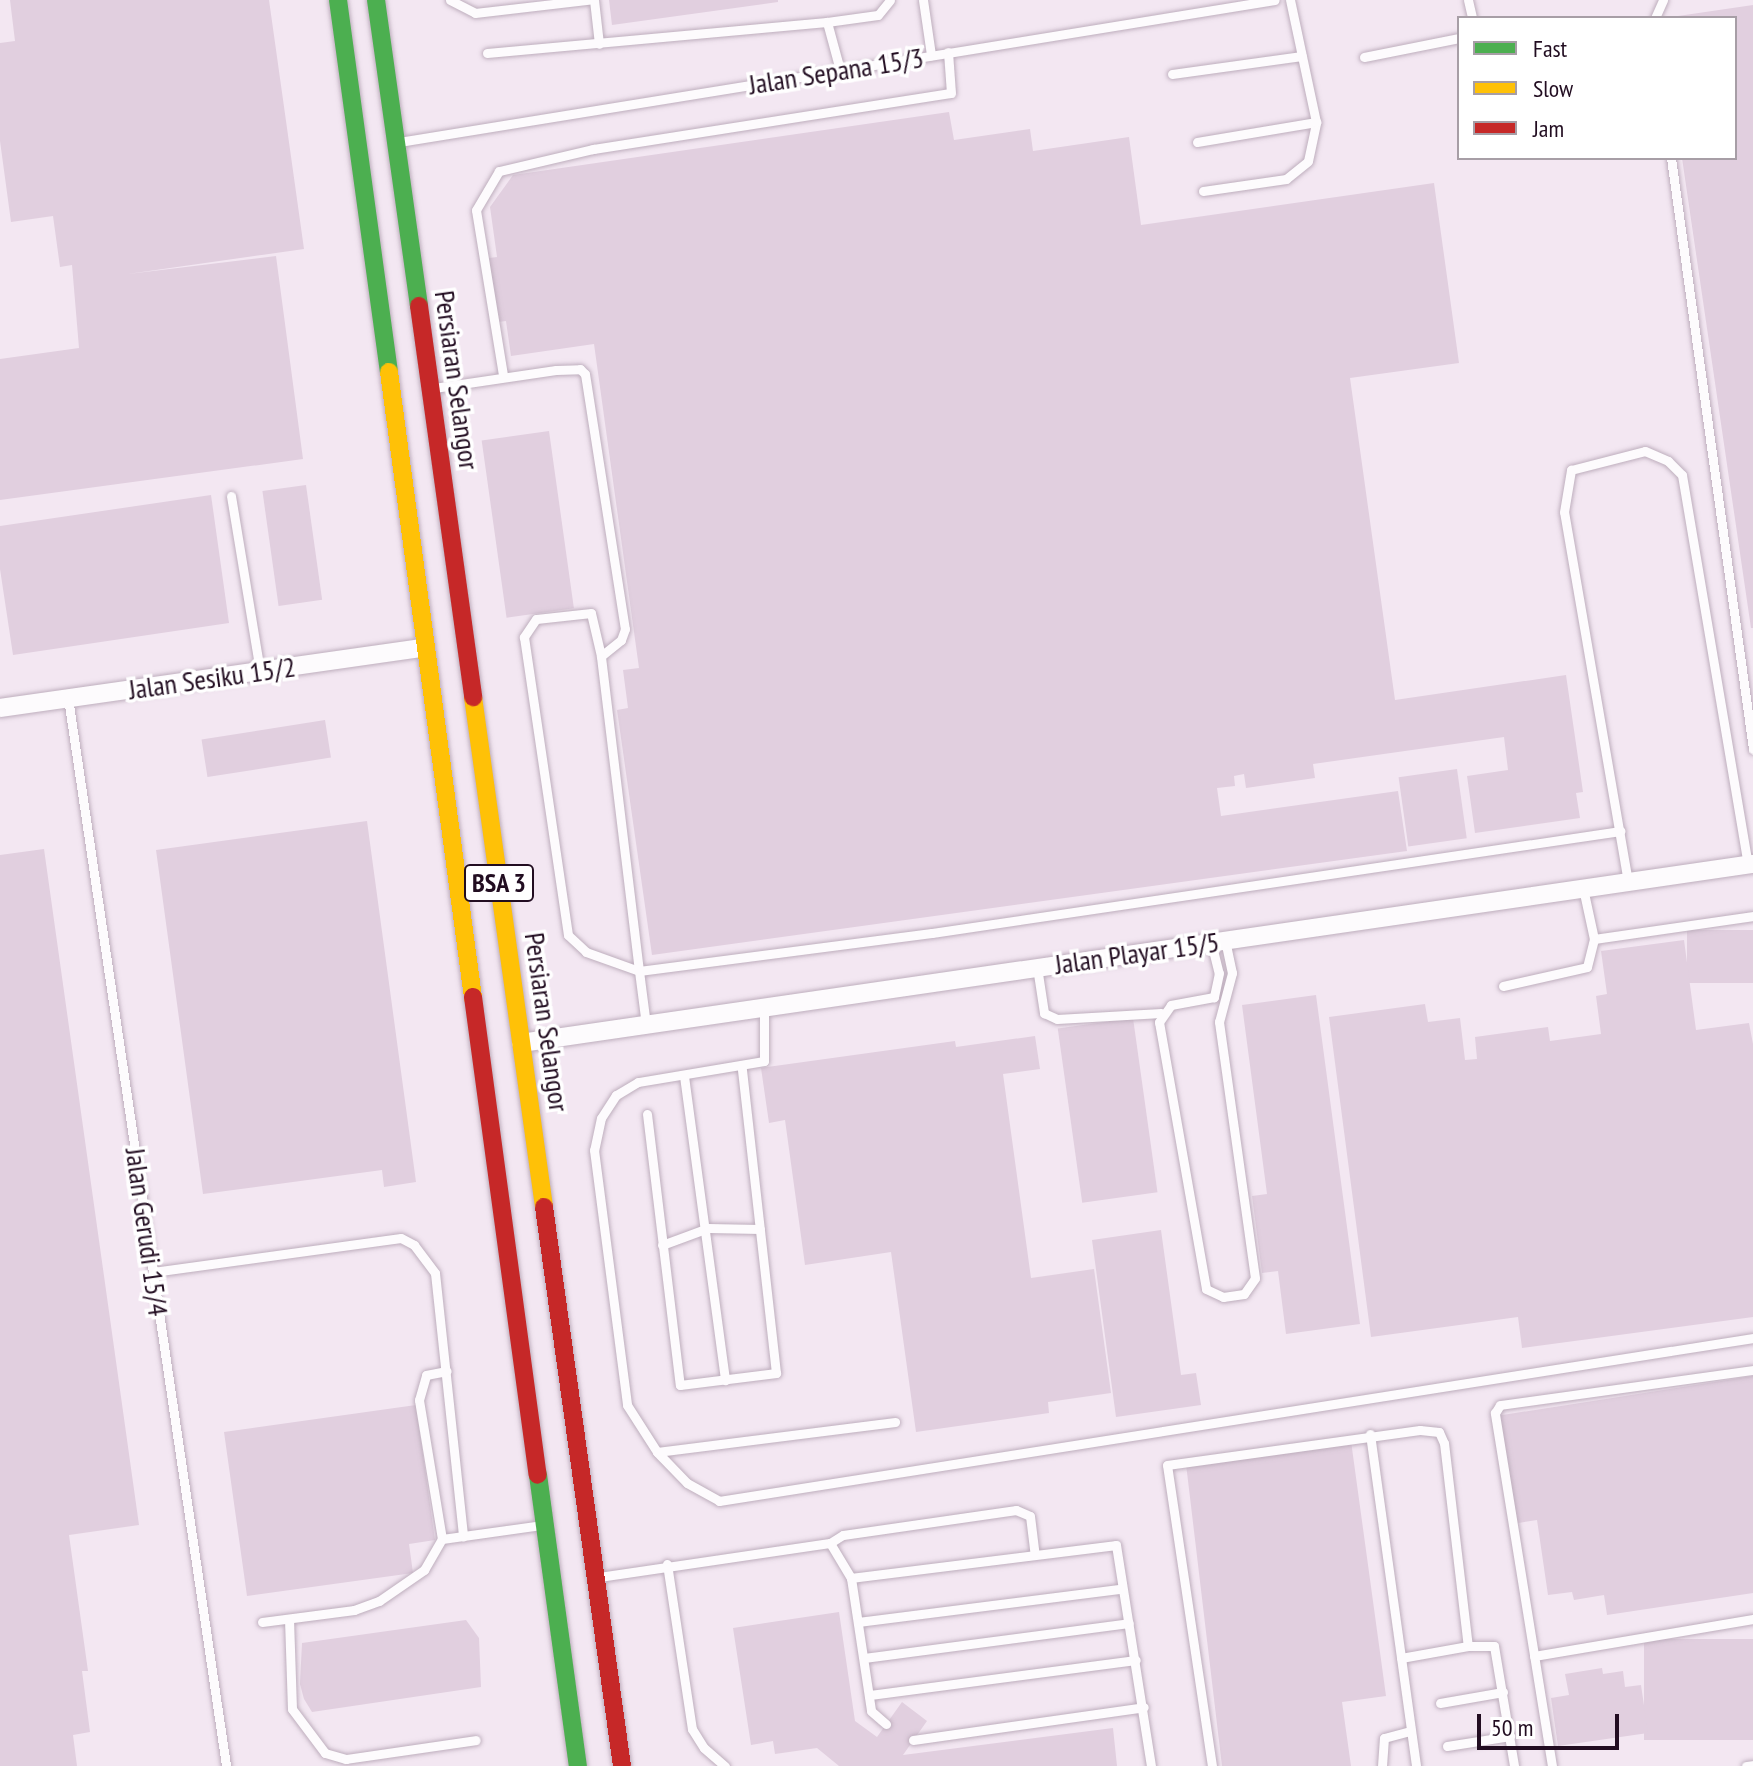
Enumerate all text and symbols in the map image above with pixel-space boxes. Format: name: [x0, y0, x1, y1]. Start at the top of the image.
legend: [1457, 16, 1737, 160]
text: Fast: [1533, 33, 1567, 64]
street label: Jalan Sepana 15/3: [746, 41, 926, 101]
text: Slow: [1533, 73, 1573, 104]
text: Jam: [1533, 113, 1564, 144]
street label: Persiaran Selangor: [428, 288, 486, 472]
street label: Jalan Sesiku 15/2: [126, 650, 298, 706]
road number: BSA 3: [463, 861, 535, 905]
street label: Jalan Playar 15/5: [1053, 925, 1221, 981]
street label: Persiaran Selangor: [518, 930, 576, 1114]
street label: Jalan Gerudi 15/4: [119, 1146, 175, 1318]
scale bar: [1481, 1698, 1623, 1748]
text: 50 m: [1491, 1712, 1533, 1743]

